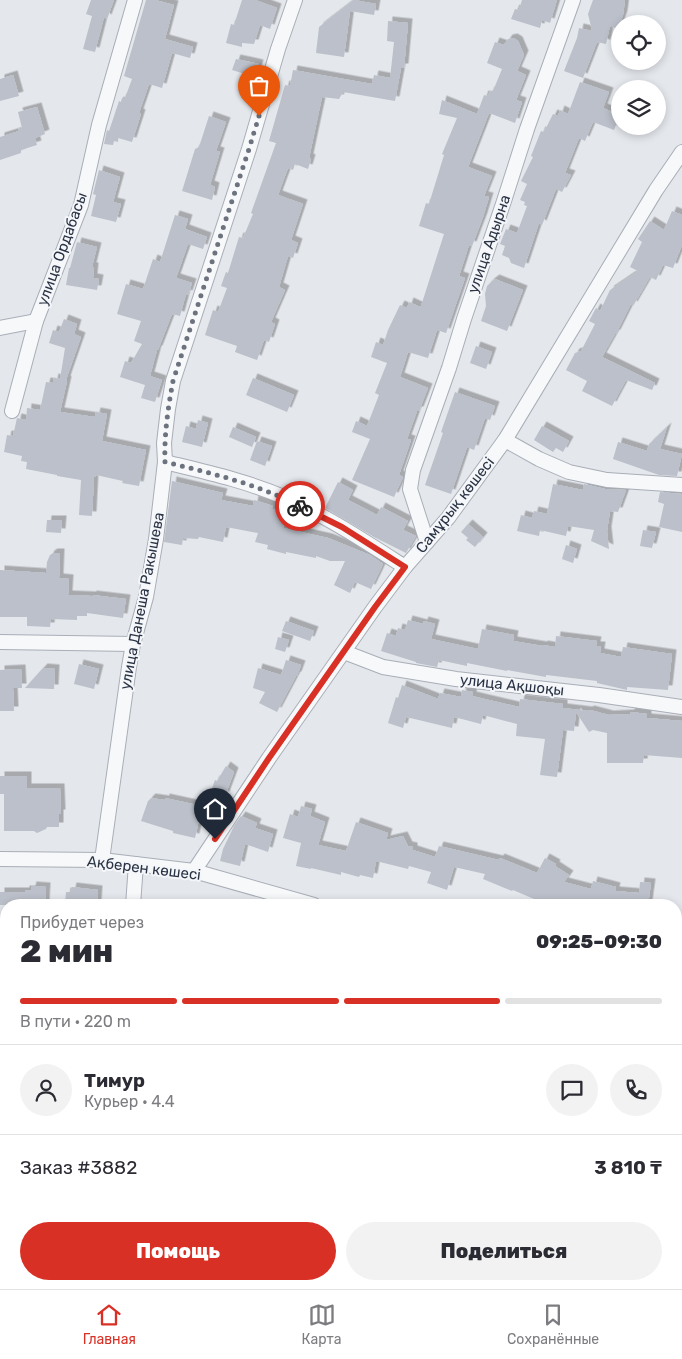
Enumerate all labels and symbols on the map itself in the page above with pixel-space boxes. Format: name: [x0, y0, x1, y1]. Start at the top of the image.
pin: [238, 65, 280, 116]
street label: улица Ордабасы: [33, 190, 91, 308]
street label: улица Адырна: [464, 192, 514, 296]
street label: Самұрық көшесі: [412, 453, 498, 557]
courier: [275, 481, 325, 531]
street label: улица Данеша Ракышева: [116, 511, 168, 691]
street label: улица Ақшоқы: [459, 671, 565, 699]
pin: [194, 788, 236, 839]
street label: Ақберен көшесі: [86, 852, 202, 884]

